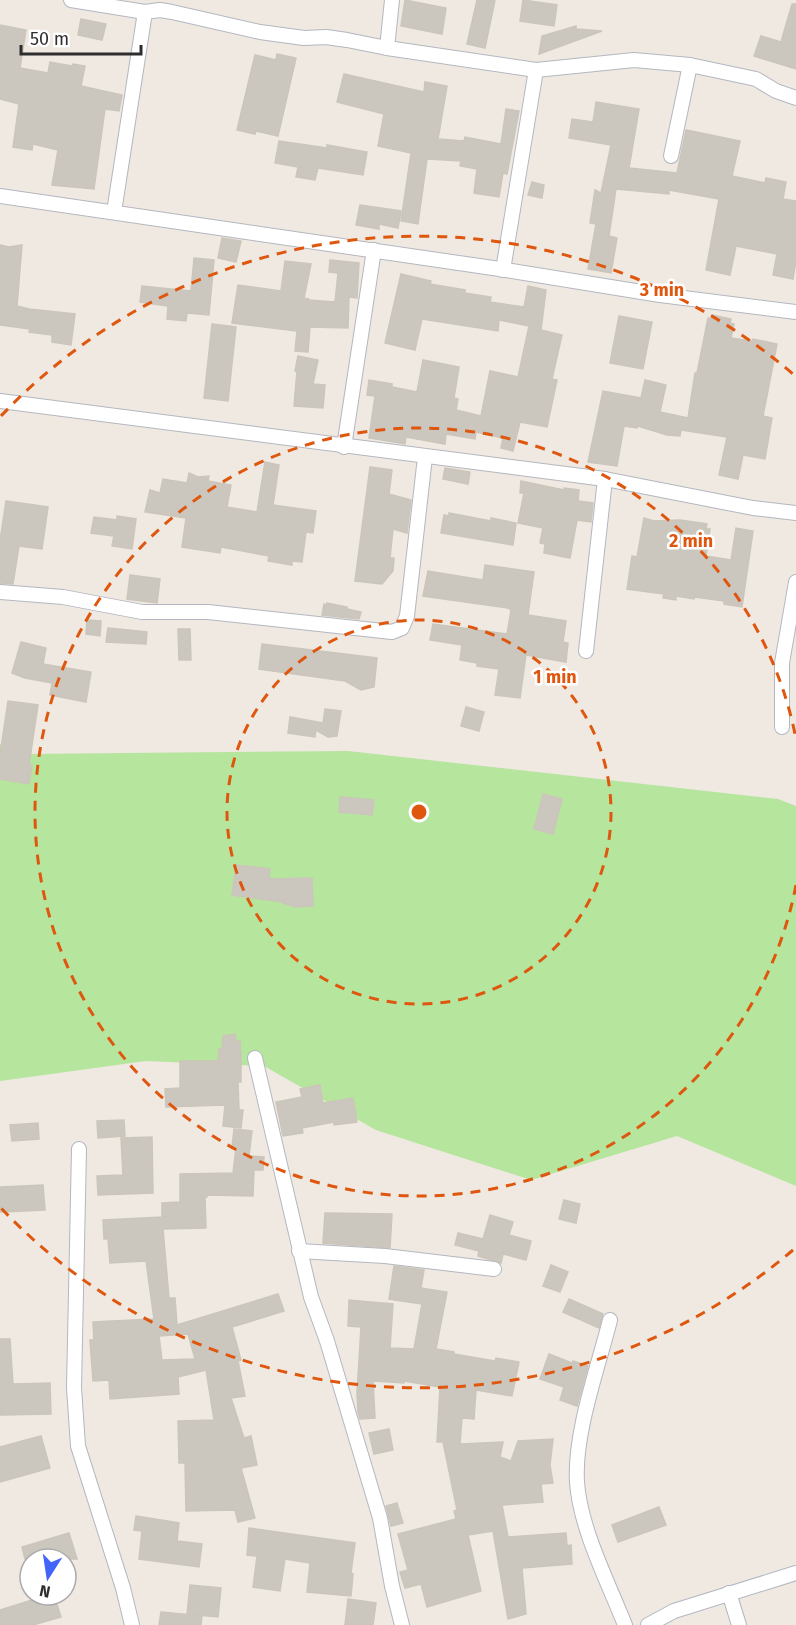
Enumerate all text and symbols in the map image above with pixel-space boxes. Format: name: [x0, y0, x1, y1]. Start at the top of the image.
scale bar: [21, 18, 141, 56]
text: 50 m: [30, 28, 69, 50]
text: 3 min: [639, 279, 684, 301]
text: 2 min: [669, 530, 713, 552]
text: 1 min: [533, 666, 577, 688]
centre of rings: [409, 802, 429, 822]
north arrow: [18, 1547, 78, 1607]
text: N: [38, 1581, 52, 1602]

